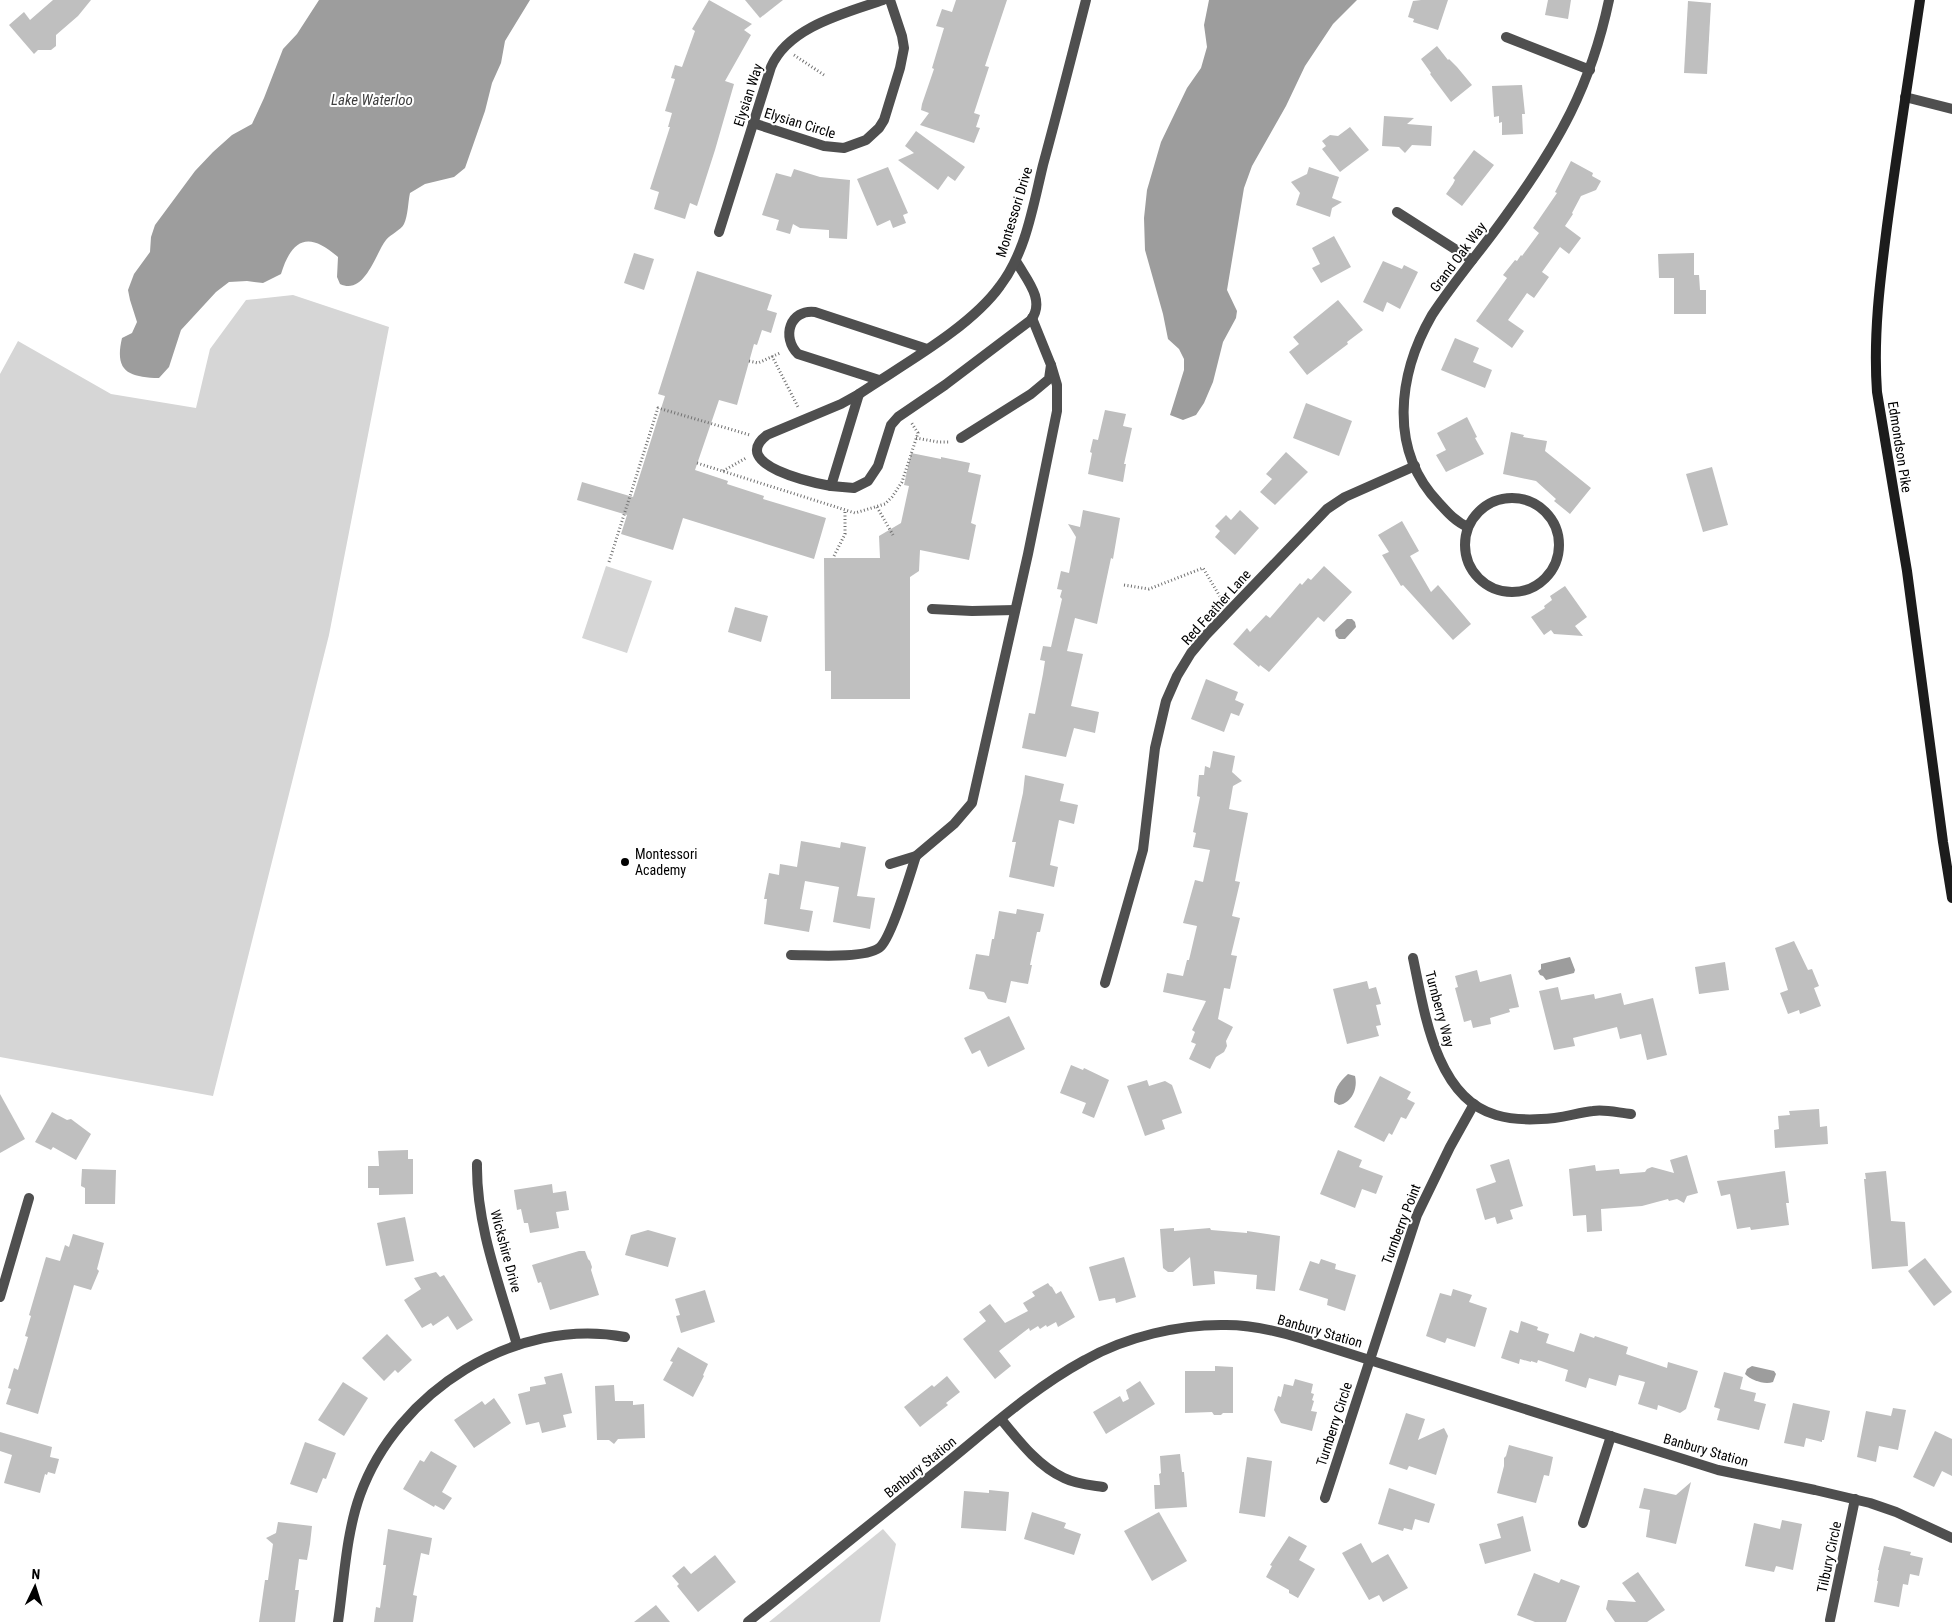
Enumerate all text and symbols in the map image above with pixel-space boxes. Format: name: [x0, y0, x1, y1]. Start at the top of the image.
street label: Elysian Way: [730, 61, 766, 128]
water label: Lake Waterloo: [331, 91, 413, 109]
street label: Elysian Circle: [762, 105, 838, 142]
street label: Montessori Drive: [993, 165, 1035, 259]
street label: Grand Oak Way: [1427, 219, 1490, 295]
street label: Edmondson Pike: [1885, 400, 1915, 494]
street label: Red Feather Lane: [1178, 566, 1254, 648]
place label: Montessori Academy: [635, 846, 697, 878]
marker: Montessori Academy: [619, 856, 631, 868]
street label: Turnberry Way: [1422, 969, 1458, 1049]
street label: Turnberry Point: [1378, 1182, 1424, 1266]
street label: Wickshire Drive: [487, 1208, 525, 1294]
street label: Banbury Station: [1276, 1311, 1364, 1351]
street label: Turnberry Circle: [1313, 1380, 1355, 1468]
street label: Banbury Station: [1662, 1430, 1750, 1470]
street label: Banbury Station: [881, 1433, 959, 1501]
street label: Tilbury Circle: [1814, 1520, 1844, 1594]
north arrow: [10, 1562, 60, 1612]
text: N: [31, 1566, 41, 1582]

